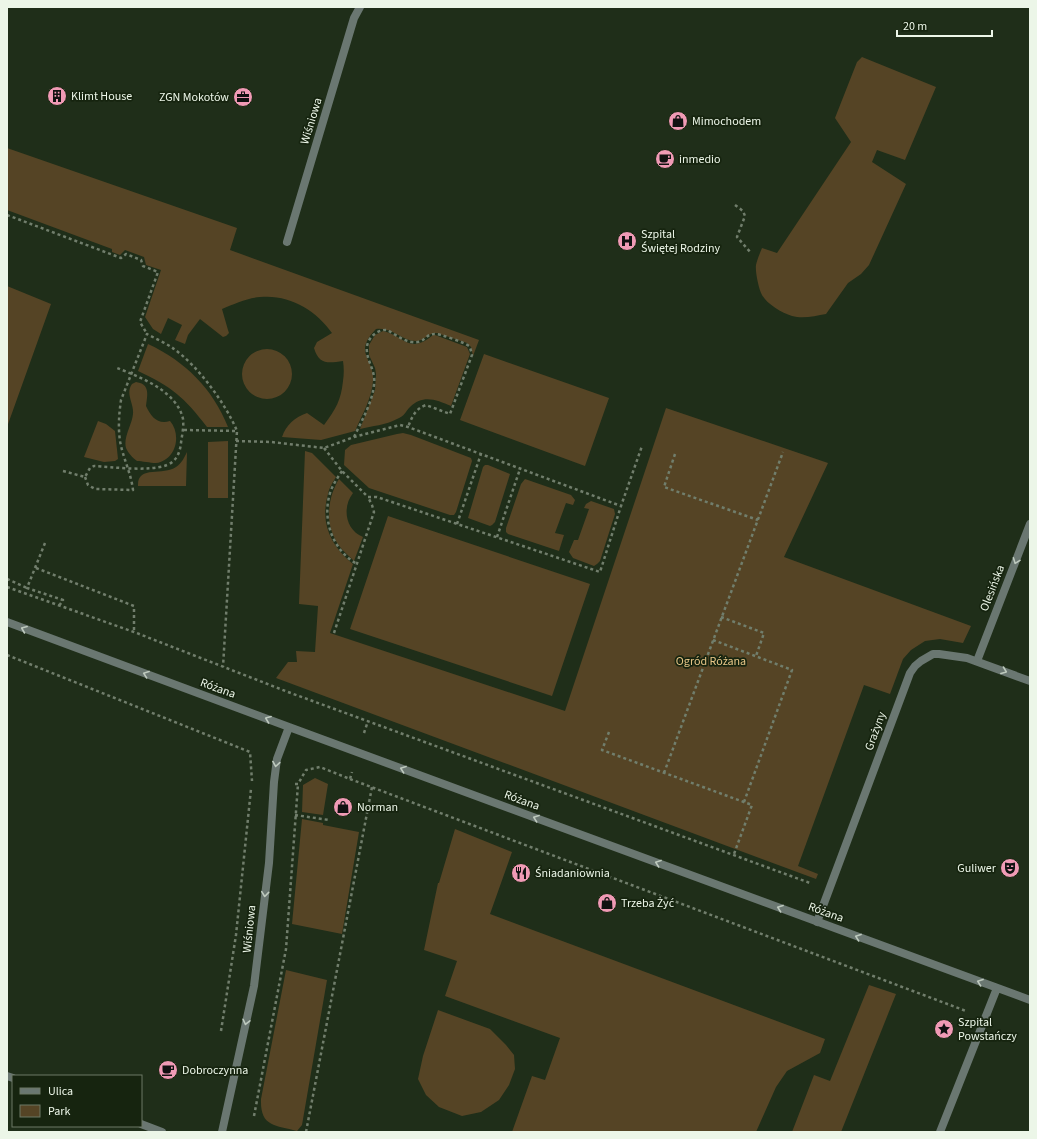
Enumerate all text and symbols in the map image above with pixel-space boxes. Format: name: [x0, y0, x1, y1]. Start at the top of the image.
scale bar: [897, 12, 992, 38]
text: 20 m: [903, 18, 927, 35]
building icon: Klimt House: [46, 85, 68, 107]
office icon: ZGN Mokotów: [232, 86, 254, 108]
place label: Klimt House: [71, 88, 132, 105]
place label: ZGN Mokotów: [159, 89, 229, 106]
street label: Wiśniowa: [296, 96, 327, 147]
shop icon: Mimochodem: [667, 110, 689, 132]
place label: Mimochodem: [692, 113, 761, 130]
cafe icon: inmedio: [654, 148, 676, 170]
place label: inmedio: [679, 151, 721, 168]
place label: Szpital Świętej Rodziny: [641, 226, 721, 257]
hospital icon: Szpital Świętej Rodziny: [616, 230, 638, 252]
one-way arrow: [1012, 557, 1020, 564]
street label: Olesińska: [976, 563, 1009, 614]
one-way arrow: [20, 626, 27, 634]
park label: Ogród Różana: [676, 653, 746, 670]
one-way arrow: [1000, 666, 1007, 675]
one-way arrow: [142, 671, 149, 679]
street label: Różana: [198, 674, 238, 703]
street label: Grażyny: [861, 709, 890, 753]
one-way arrow: [264, 716, 271, 724]
one-way arrow: [272, 761, 281, 767]
one-way arrow: [400, 766, 407, 774]
street label: Różana: [502, 786, 542, 815]
shop icon: Norman: [332, 796, 354, 818]
place label: Norman: [357, 799, 398, 816]
one-way arrow: [533, 815, 540, 823]
theatre icon: Guliwer: [999, 857, 1021, 879]
one-way arrow: [655, 860, 662, 868]
place label: Guliwer: [957, 860, 997, 877]
restaurant icon: Śniadaniownia: [510, 862, 532, 884]
place label: Śniadaniownia: [535, 865, 610, 882]
one-way arrow: [261, 890, 270, 897]
shop icon: Trzeba Żyć: [596, 892, 618, 914]
place label: Trzeba Żyć: [621, 895, 675, 912]
street label: Różana: [806, 898, 846, 927]
street label: Wiśniowa: [239, 904, 260, 954]
one-way arrow: [777, 905, 784, 913]
one-way arrow: [855, 933, 862, 941]
one-way arrow: [977, 978, 984, 986]
place label: Szpital Powstańczy: [958, 1014, 1017, 1045]
place icon: Szpital Powstańczy: [933, 1018, 955, 1040]
one-way arrow: [243, 1019, 251, 1025]
cafe icon: Dobroczynna: [157, 1059, 179, 1081]
place label: Dobroczynna: [182, 1062, 248, 1079]
legend: [12, 1075, 142, 1127]
text: Ulica: [48, 1083, 73, 1100]
text: Park: [48, 1103, 70, 1120]

